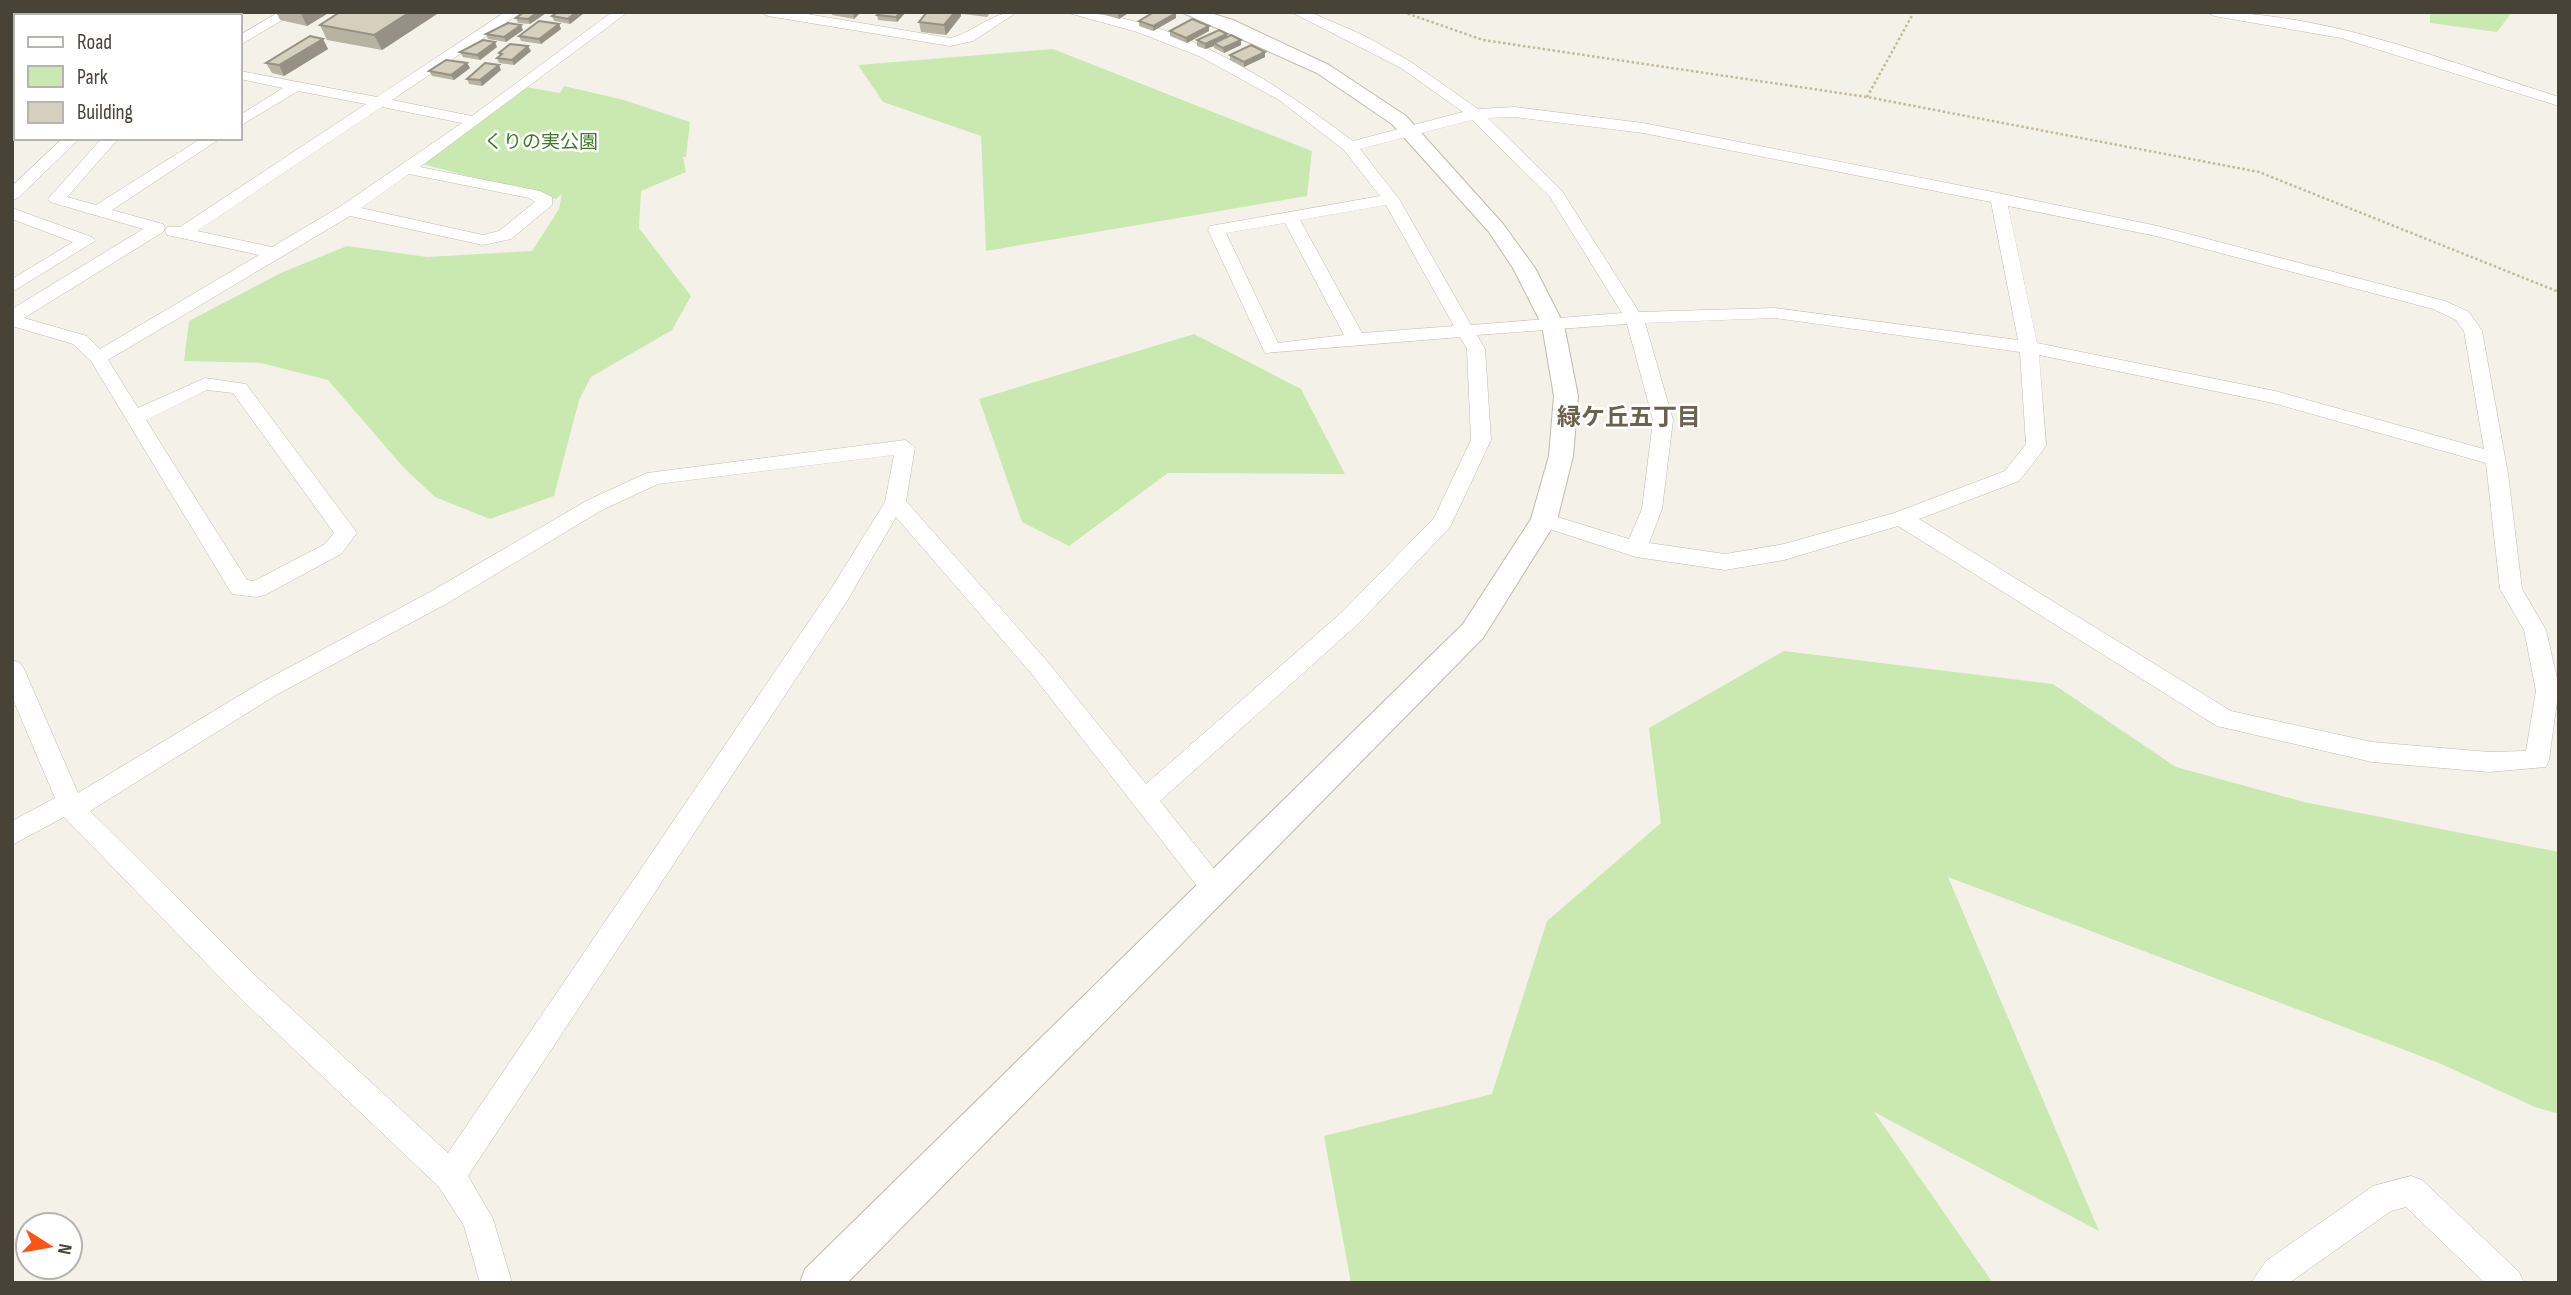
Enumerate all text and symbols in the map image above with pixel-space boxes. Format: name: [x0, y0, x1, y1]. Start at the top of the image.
legend: [14, 14, 242, 140]
text: Road: [77, 30, 112, 55]
text: Park: [77, 65, 108, 90]
text: Building: [77, 100, 133, 125]
park label: くりの実公園: [484, 131, 598, 154]
district label: 緑ケ丘五丁目: [1557, 403, 1701, 432]
north arrow: [14, 1211, 84, 1281]
text: N: [52, 1242, 76, 1256]

